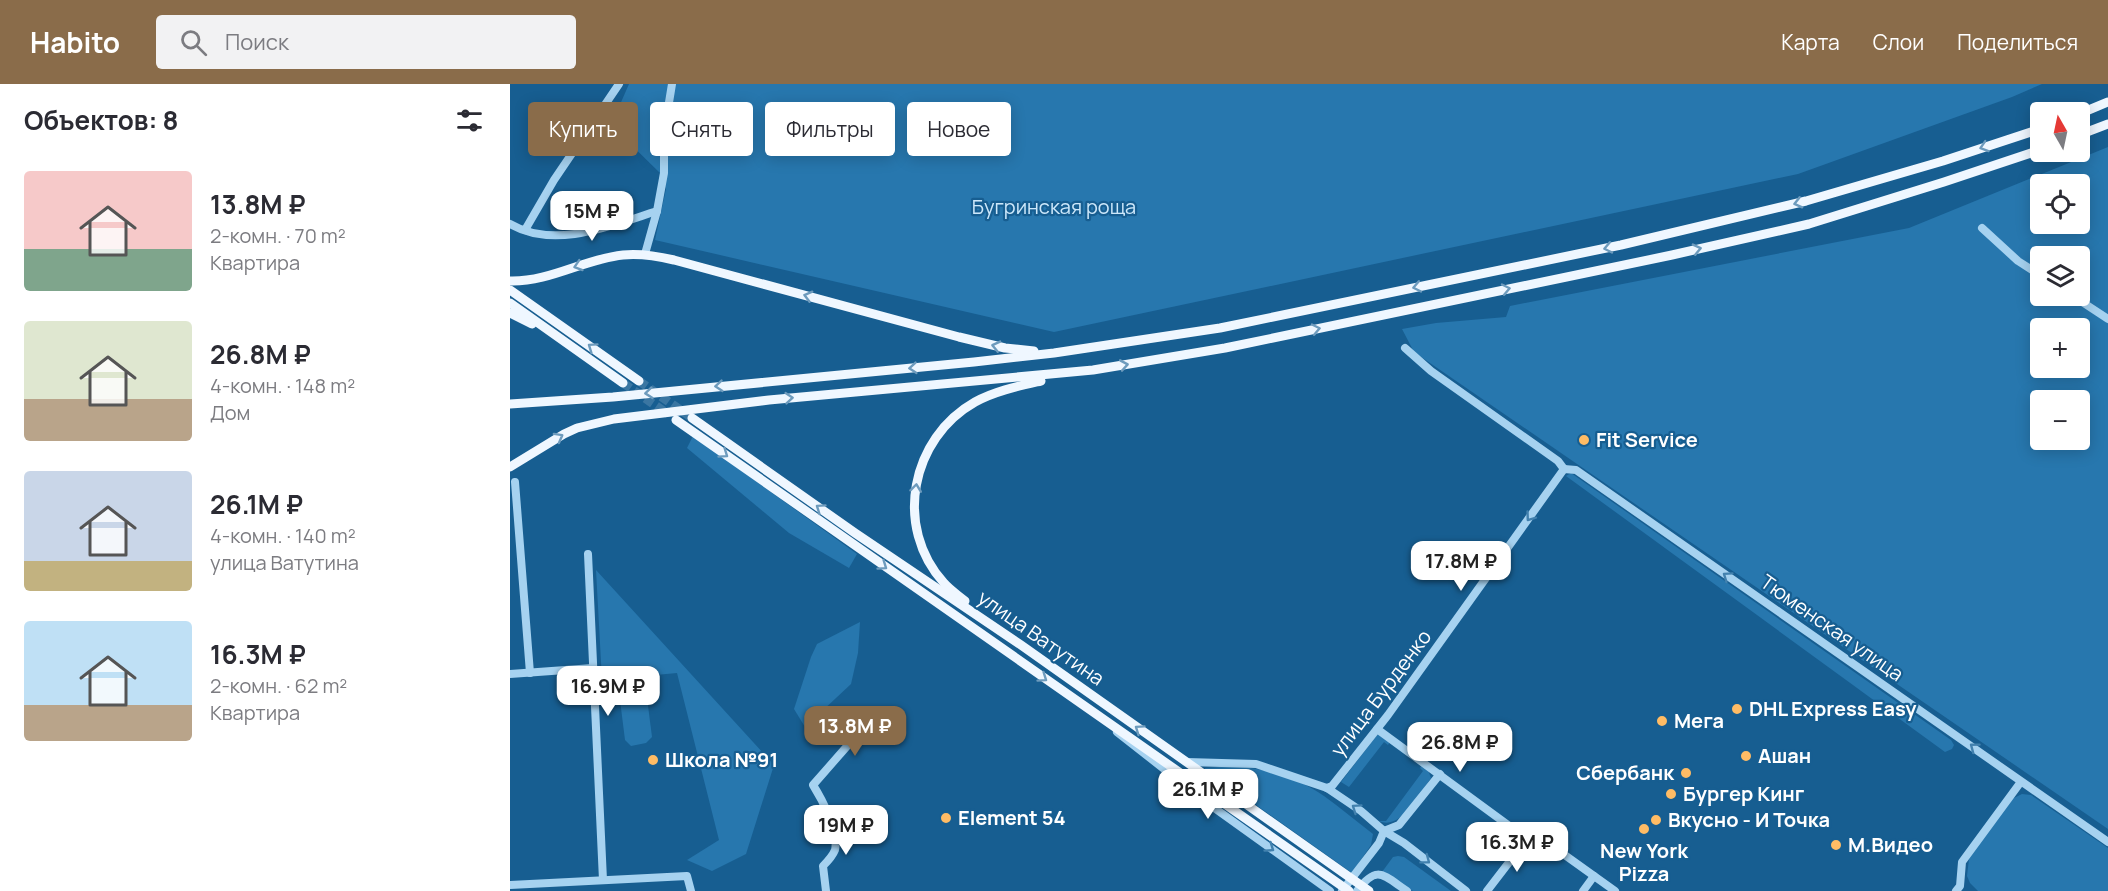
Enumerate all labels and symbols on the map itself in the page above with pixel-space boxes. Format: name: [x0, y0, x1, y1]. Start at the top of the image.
north arrow: [2030, 102, 2090, 162]
one-way arrow: [1980, 140, 1990, 152]
pin: 15M ₽: [550, 191, 634, 242]
park label: Бугринская роща: [972, 193, 1136, 220]
one-way arrow: [1793, 195, 1803, 208]
one-way arrow: [1603, 241, 1613, 254]
one-way arrow: [1692, 244, 1702, 257]
one-way arrow: [573, 259, 584, 272]
one-way arrow: [1412, 280, 1422, 293]
one-way arrow: [1501, 284, 1511, 297]
one-way arrow: [803, 291, 814, 303]
one-way arrow: [1310, 323, 1320, 336]
one-way arrow: [992, 340, 1002, 353]
one-way arrow: [587, 343, 598, 354]
one-way arrow: [1119, 359, 1129, 371]
one-way arrow: [908, 361, 917, 374]
one-way arrow: [714, 379, 723, 392]
one-way arrow: [645, 386, 654, 399]
one-way arrow: [784, 392, 793, 405]
place label: Fit Service: [1596, 426, 1698, 453]
one-way arrow: [553, 433, 563, 444]
marker: Fit Service: [1577, 433, 1591, 447]
one-way arrow: [717, 447, 728, 458]
one-way arrow: [909, 483, 922, 492]
one-way arrow: [815, 504, 826, 515]
one-way arrow: [1527, 511, 1538, 522]
pin: 17.8M ₽: [1406, 541, 1516, 592]
one-way arrow: [877, 559, 888, 570]
street label: Тюменская улица: [1755, 568, 1909, 687]
one-way arrow: [1723, 572, 1734, 583]
street label: улица Ватутина: [973, 584, 1110, 691]
street label: улица Бурденко: [1324, 624, 1437, 762]
pin: 16.9M ₽: [553, 666, 663, 717]
one-way arrow: [1036, 671, 1047, 682]
place label: DHL Express Easy: [1749, 695, 1917, 722]
marker: DHL Express Easy: [1730, 702, 1744, 716]
pin: 13.8M ₽: [800, 706, 910, 757]
place label: Мега: [1674, 707, 1724, 734]
marker: Мега: [1655, 714, 1669, 728]
pin: 26.8M ₽: [1405, 722, 1515, 773]
one-way arrow: [1134, 725, 1145, 736]
place label: Ашан: [1758, 742, 1811, 769]
one-way arrow: [1969, 743, 1980, 754]
place label: Школа №91: [665, 746, 778, 773]
marker: Ашан: [1739, 749, 1753, 763]
marker: Школа №91: [646, 753, 660, 767]
place label: Сбербанк: [1576, 759, 1675, 786]
marker: Сбербанк: [1679, 766, 1693, 780]
pin: 26.1M ₽: [1153, 769, 1263, 820]
place label: Бургер Кинг: [1683, 780, 1805, 807]
marker: Бургер Кинг: [1664, 787, 1678, 801]
place label: Element 54: [958, 804, 1066, 831]
one-way arrow: [1352, 804, 1363, 815]
pin: 19M ₽: [804, 805, 888, 856]
place label: Вкусно - И Точка: [1668, 806, 1830, 833]
marker: Element 54: [939, 811, 953, 825]
marker: Вкусно - И Точка: [1649, 813, 1663, 827]
pin: 16.3M ₽: [1462, 822, 1572, 873]
marker: New York Pizza: [1637, 822, 1651, 836]
place label: М.Видео: [1848, 831, 1933, 858]
place label: New York Pizza: [1600, 837, 1689, 887]
marker: М.Видео: [1829, 838, 1843, 852]
one-way arrow: [1263, 841, 1274, 852]
one-way arrow: [1419, 853, 1430, 864]

